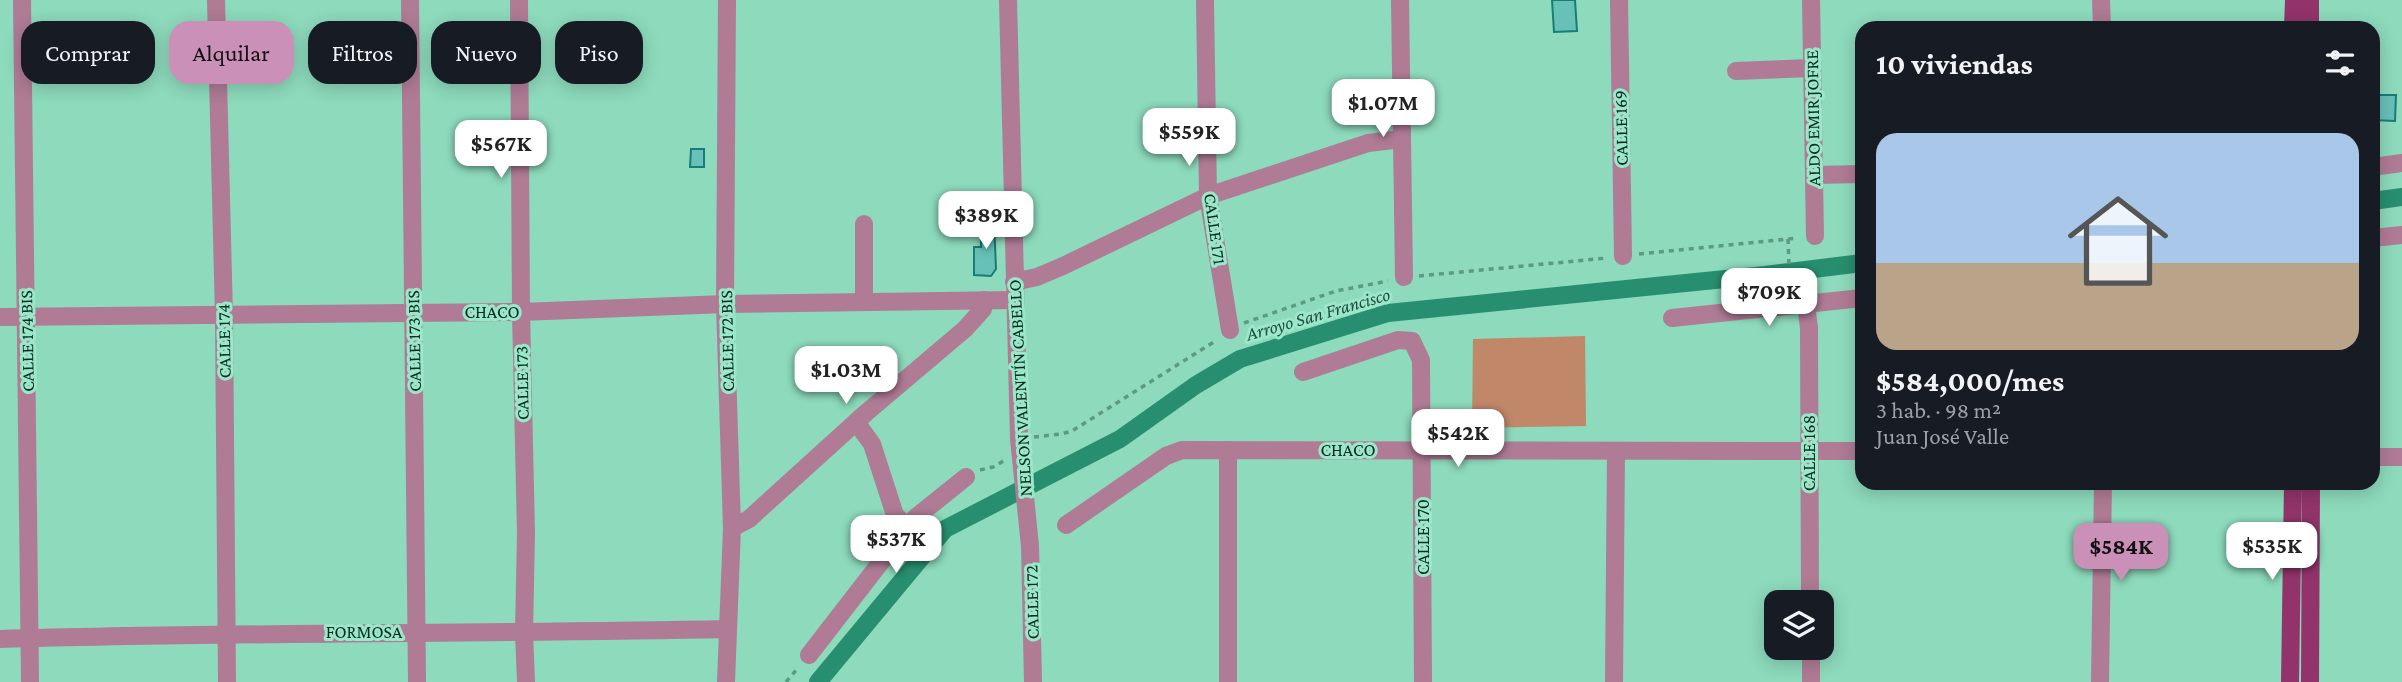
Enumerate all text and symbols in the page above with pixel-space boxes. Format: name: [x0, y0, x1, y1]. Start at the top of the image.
chip: Comprar: [21, 21, 155, 84]
chip: Alquilar: [169, 21, 294, 84]
chip: Filtros: [308, 21, 417, 84]
chip: Nuevo: [431, 21, 541, 84]
chip: Piso: [555, 21, 643, 84]
icon: filters: [2321, 44, 2359, 82]
text: 10 viviendas: [1876, 47, 2033, 80]
street label: ALDO EMIR JOFRE: [1802, 49, 1824, 186]
pin: $1.07M: [1326, 80, 1440, 139]
text: $1.07M: [1348, 89, 1418, 115]
street label: CALLE 169: [1610, 90, 1632, 166]
pin: $559K: [1140, 108, 1238, 168]
text: $559K: [1159, 118, 1219, 144]
pin: $567K: [452, 120, 550, 180]
text: $567K: [471, 130, 531, 156]
icon: home: [2055, 178, 2181, 304]
pin: $389K: [937, 191, 1035, 251]
street label: CALLE 171: [1200, 192, 1230, 266]
text: $389K: [954, 201, 1018, 227]
pin: $709K: [1720, 268, 1818, 328]
text: $709K: [1737, 278, 1801, 304]
street label: NELSON VALENTÍN CABELLO: [1004, 279, 1036, 497]
water label: Arroyo San Francisco: [1243, 283, 1392, 345]
street label: CALLE 174 BIS: [16, 290, 38, 392]
street label: CALLE 173 BIS: [403, 290, 425, 392]
street label: CALLE 172 BIS: [716, 290, 738, 392]
street label: CHACO: [464, 302, 520, 322]
street label: CALLE 174: [213, 304, 235, 378]
street label: CALLE 173: [511, 346, 533, 420]
pin: $1.03M: [789, 346, 903, 406]
text: $1.03M: [811, 356, 881, 382]
text: $584,000/mes: [1876, 364, 2064, 397]
text: 3 hab. · 98 m²: [1876, 397, 2001, 423]
pin: $542K: [1409, 410, 1507, 469]
street label: CALLE 168: [1799, 415, 1819, 491]
text: $542K: [1427, 419, 1489, 445]
text: Juan José Valle: [1876, 423, 2009, 449]
street label: CHACO: [1320, 440, 1376, 460]
street label: CALLE 170: [1413, 499, 1433, 575]
pin: $537K: [847, 516, 945, 575]
pin: $535K: [2223, 522, 2321, 582]
pin: $584K: [2072, 524, 2170, 583]
text: $537K: [867, 525, 925, 551]
text: $535K: [2242, 532, 2302, 558]
text: $584K: [2089, 533, 2153, 559]
street label: CALLE 172: [1021, 565, 1043, 639]
map controls: [1764, 590, 1834, 660]
button: layers: [1764, 590, 1834, 660]
street label: FORMOSA: [326, 622, 403, 642]

